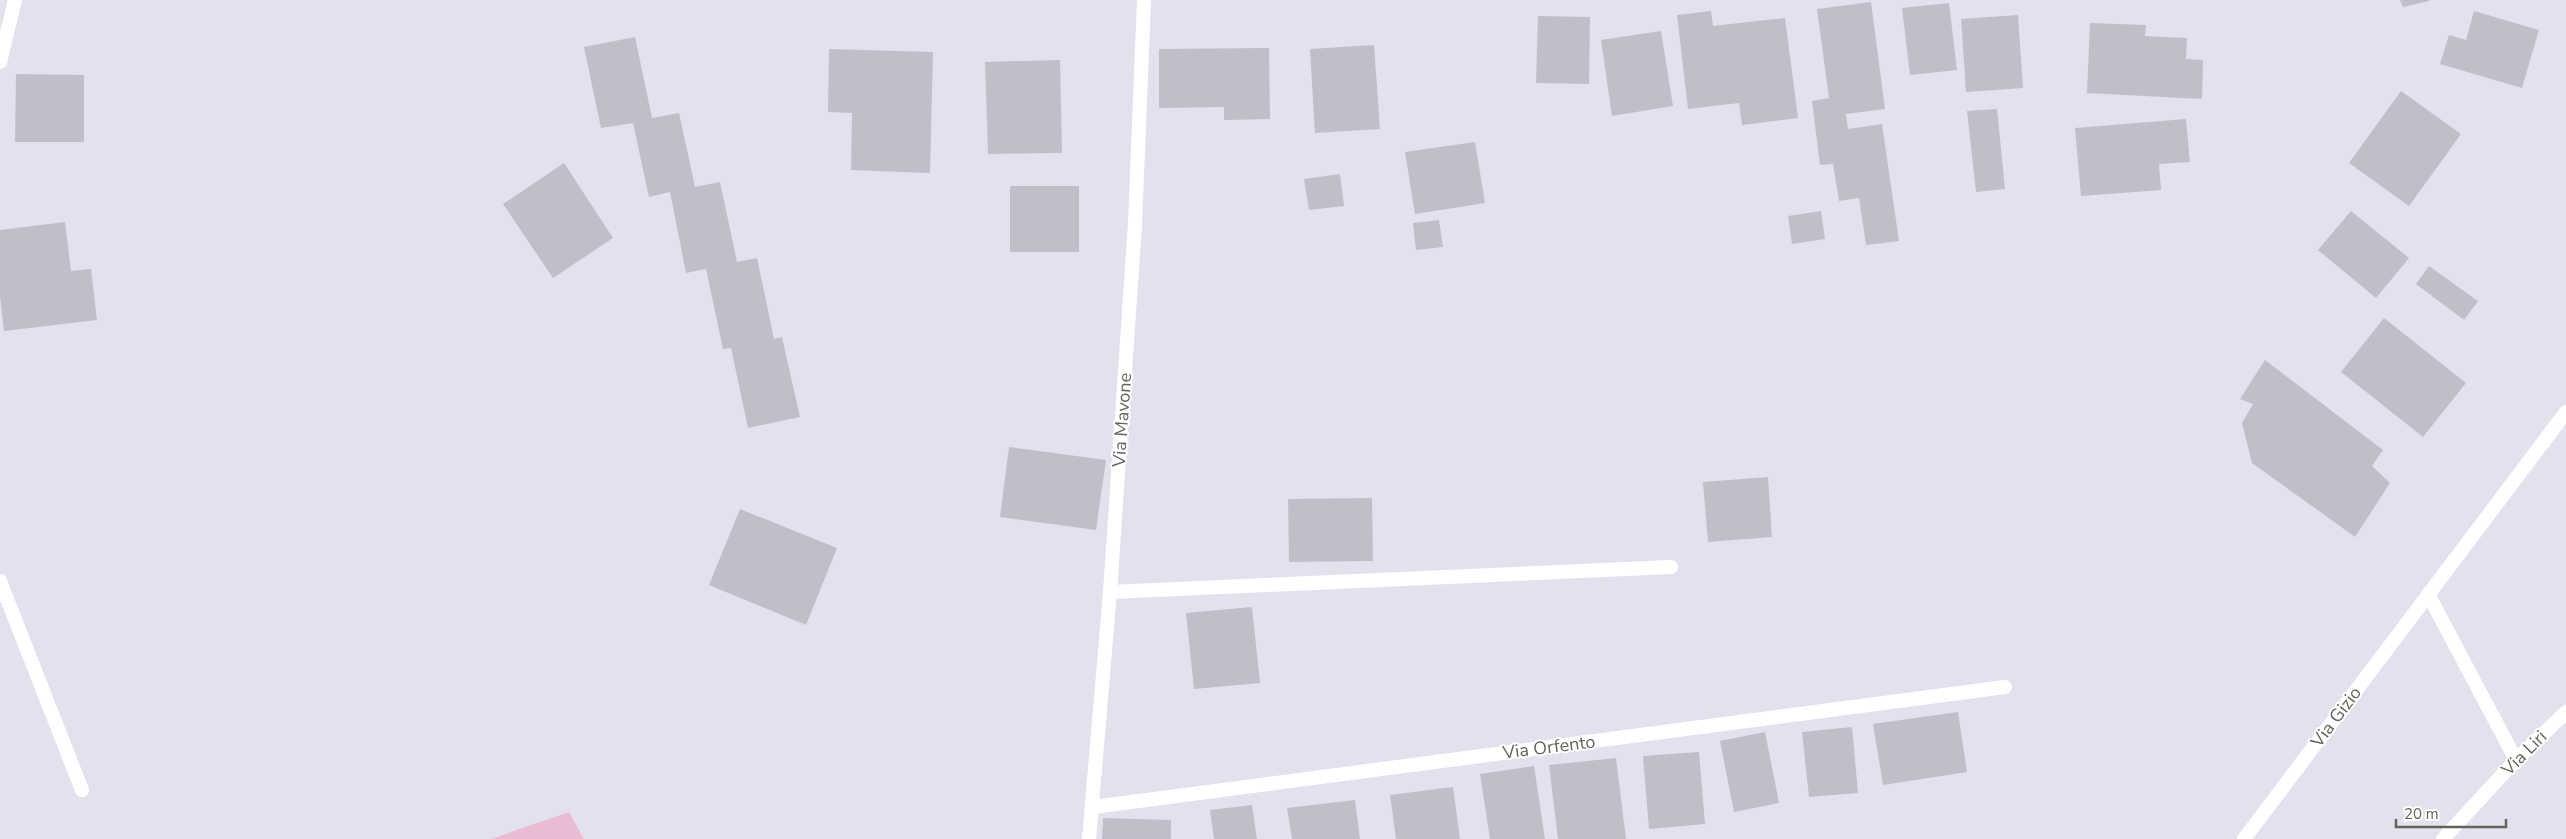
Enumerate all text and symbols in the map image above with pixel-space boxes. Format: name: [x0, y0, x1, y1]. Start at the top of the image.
street label: Via Mavone: [1107, 372, 1137, 469]
street label: Via Gizio: [2305, 682, 2367, 753]
street label: Via Liri: [2495, 725, 2552, 782]
street label: Via Orfento: [1500, 729, 1597, 765]
scale bar: [2396, 796, 2506, 828]
text: 20 m: [2404, 804, 2439, 824]

